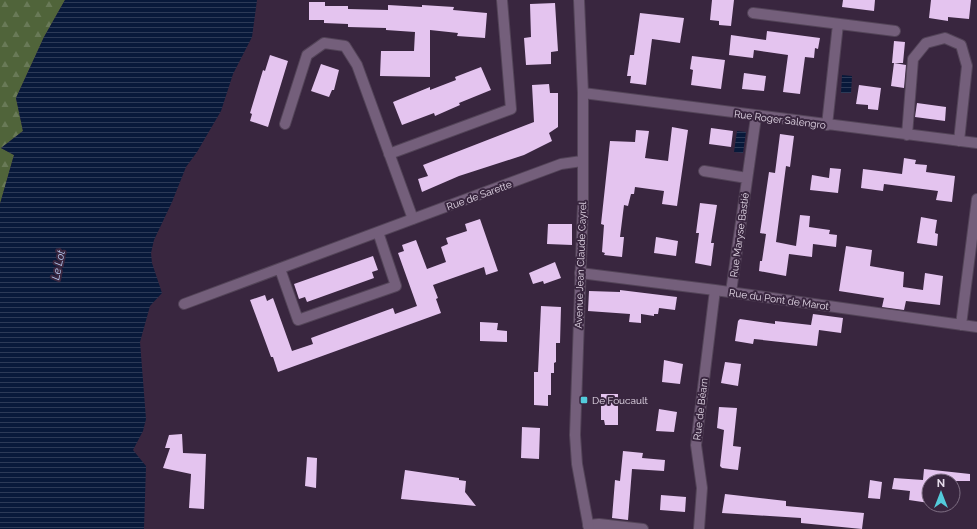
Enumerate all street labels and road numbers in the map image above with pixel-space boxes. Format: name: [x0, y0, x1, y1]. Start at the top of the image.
street label: Rue Roger Salengro: [733, 108, 827, 131]
street label: Rue de Sarette: [445, 179, 513, 212]
street label: Rue Maryse Bastié: [728, 192, 751, 278]
street label: Avenue Jean Claude Cayrel: [573, 201, 588, 329]
street label: Rue du Pont de Marot: [728, 287, 830, 312]
street label: Rue de Béarn: [691, 377, 710, 441]

